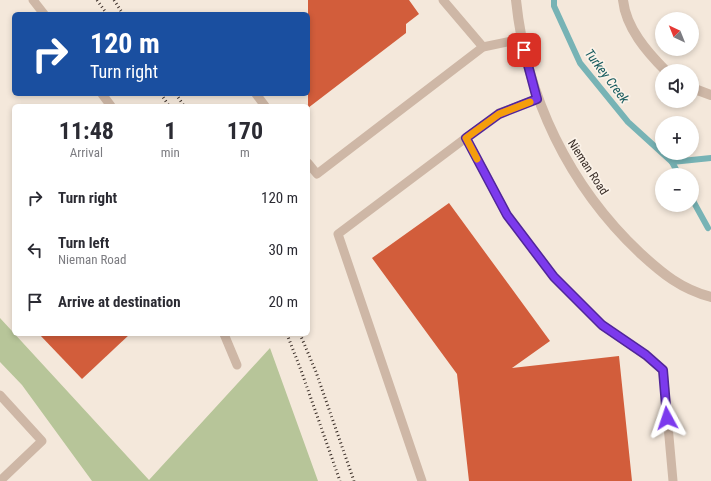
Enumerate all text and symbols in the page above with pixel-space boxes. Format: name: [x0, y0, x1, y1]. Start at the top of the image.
north arrow: [655, 12, 699, 56]
map controls: [655, 12, 699, 212]
text: 120 m: [90, 27, 160, 60]
icon: right: [24, 28, 76, 80]
pin: [507, 33, 541, 67]
icon: arrive: [513, 39, 535, 61]
water label: Turkey Creek: [582, 46, 632, 106]
text: Turn right: [90, 61, 158, 82]
button: sound: [655, 64, 699, 108]
button: +: [655, 116, 699, 160]
text: 11:48: [59, 117, 114, 145]
text: 1: [164, 117, 176, 145]
text: 170: [227, 117, 263, 145]
street label: Nieman Road: [565, 137, 611, 197]
text: Arrival: [70, 145, 103, 160]
text: min: [161, 145, 180, 160]
text: m: [240, 145, 250, 160]
button: −: [655, 168, 699, 212]
icon: right: [24, 187, 46, 209]
text: Turn right: [58, 189, 117, 207]
text: 120 m: [261, 189, 298, 207]
text: Turn left: [58, 234, 109, 252]
icon: left: [24, 239, 46, 261]
text: 30 m: [268, 241, 298, 259]
text: Nieman Road: [58, 252, 127, 267]
icon: arrive: [24, 291, 46, 313]
text: Arrive at destination: [58, 293, 181, 311]
text: 20 m: [268, 293, 298, 311]
position arrow: [646, 397, 688, 439]

